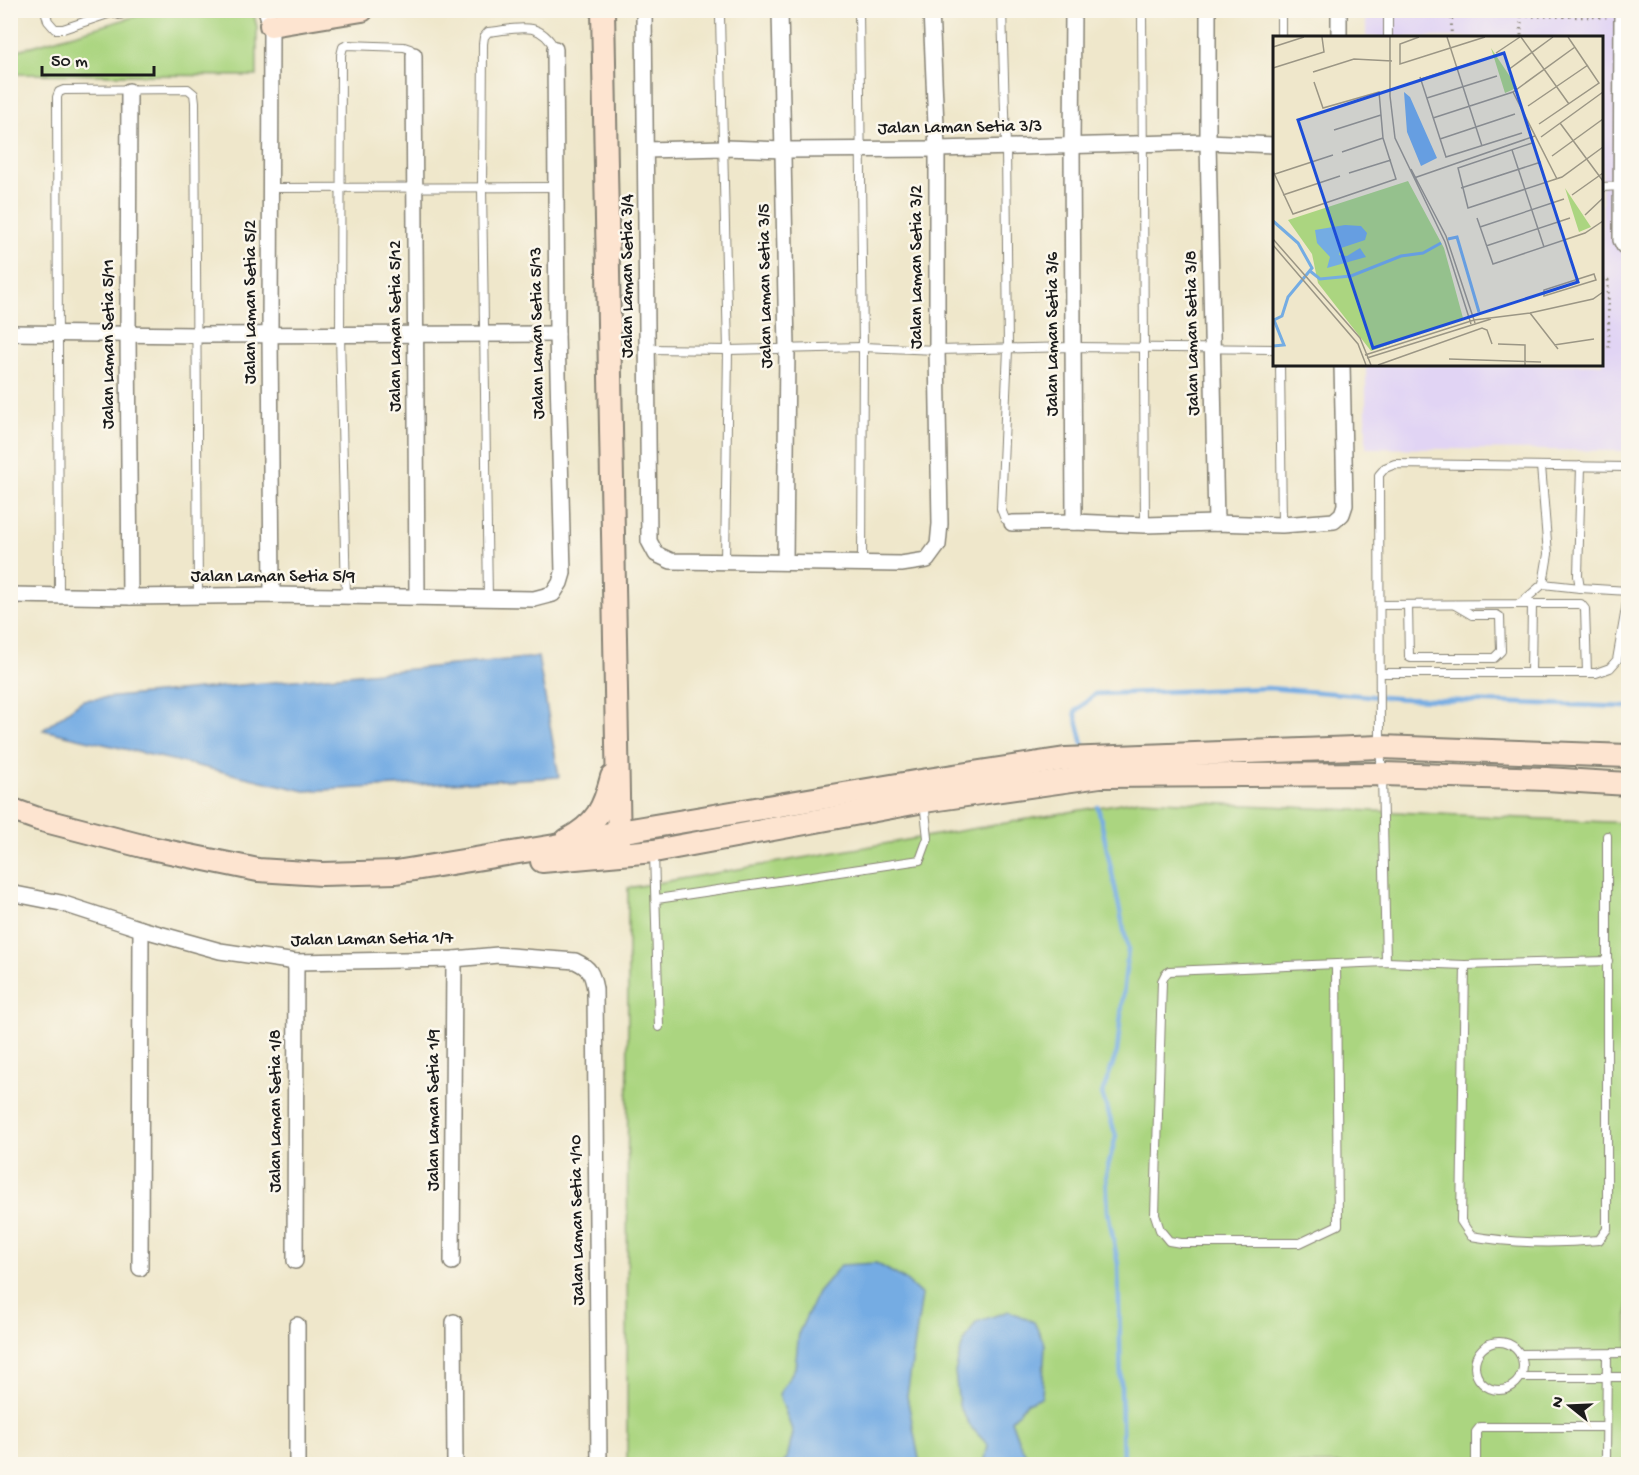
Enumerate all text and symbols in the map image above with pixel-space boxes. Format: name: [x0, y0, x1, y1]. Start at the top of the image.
inset map: [1273, 36, 1603, 366]
scale bar: [42, 39, 154, 77]
text: 50 m: [51, 52, 88, 73]
street label: Jalan Laman Setia 3/3: [878, 116, 1042, 140]
street label: Jalan Laman Setia 3/2: [907, 185, 928, 349]
street label: Jalan Laman Setia 3/4: [618, 194, 639, 358]
street label: Jalan Laman Setia 3/5: [754, 203, 778, 369]
street label: Jalan Laman Setia 5/2: [241, 220, 262, 384]
street label: Jalan Laman Setia 5/12: [386, 240, 407, 412]
street label: Jalan Laman Setia 5/13: [526, 247, 550, 419]
street label: Jalan Laman Setia 3/8: [1181, 250, 1205, 416]
street label: Jalan Laman Setia 3/6: [1043, 251, 1064, 416]
street label: Jalan Laman Setia 5/11: [99, 259, 120, 429]
street label: Jalan Laman Setia 5/9: [191, 567, 355, 588]
street label: Jalan Laman Setia 1/7: [291, 928, 454, 952]
street label: Jalan Laman Setia 1/8: [266, 1029, 287, 1193]
street label: Jalan Laman Setia 1/9: [424, 1029, 445, 1191]
street label: Jalan Laman Setia 1/10: [566, 1134, 590, 1306]
north arrow: [1540, 1376, 1600, 1436]
text: N: [1548, 1394, 1570, 1410]

